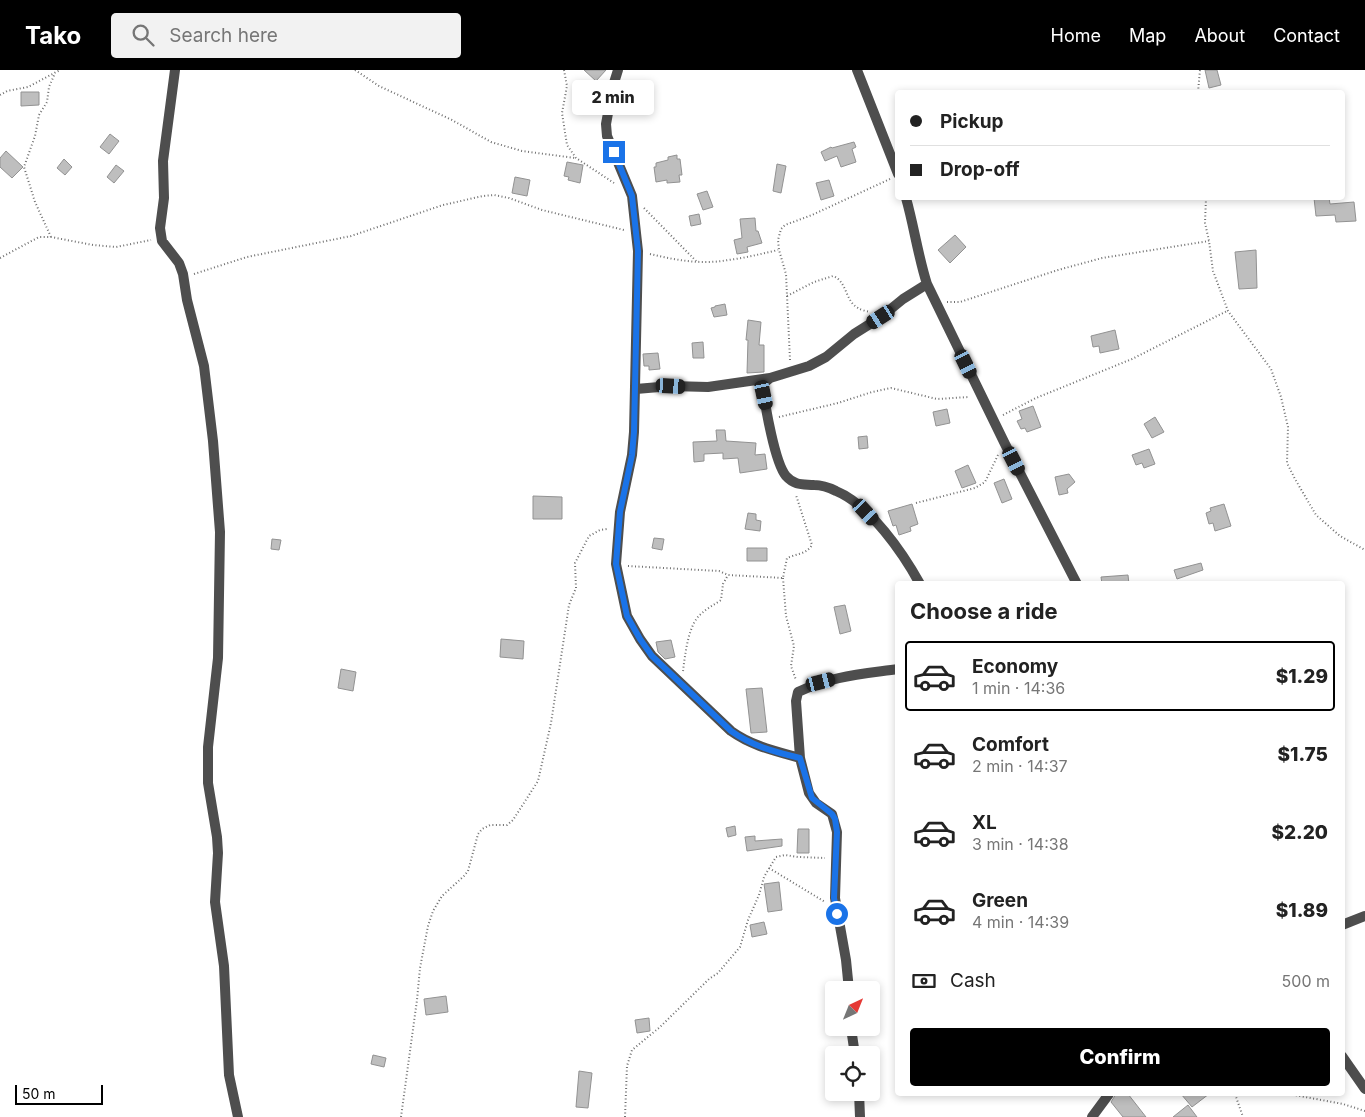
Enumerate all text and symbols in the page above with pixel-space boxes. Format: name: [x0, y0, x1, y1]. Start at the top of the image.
search box: [111, 13, 461, 58]
text: Tako: [25, 21, 81, 50]
icon: search: [129, 21, 157, 49]
text: Search here: [169, 24, 278, 47]
text: Home: [1051, 25, 1101, 46]
text: Map: [1129, 25, 1166, 46]
text: About: [1194, 25, 1245, 46]
text: Contact: [1273, 25, 1340, 46]
callout: 2 min: [573, 79, 655, 114]
text: 2 min: [591, 87, 635, 107]
text: Pickup: [940, 110, 1003, 133]
route end: [603, 141, 625, 163]
text: Drop-off: [940, 158, 1020, 181]
car: [864, 303, 897, 331]
car: [952, 347, 979, 381]
car: [655, 378, 686, 394]
car: [753, 379, 774, 411]
car: [1000, 444, 1027, 478]
car: [850, 496, 881, 528]
text: Choose a ride: [910, 598, 1058, 624]
icon: car: [912, 654, 957, 699]
text: Economy: [972, 655, 1058, 678]
text: $1.29: [1276, 665, 1328, 688]
car: [804, 671, 837, 693]
text: 1 min · 14:36: [972, 678, 1065, 698]
icon: car: [912, 732, 957, 777]
text: Comfort: [972, 733, 1049, 756]
text: $1.75: [1278, 743, 1328, 766]
text: 2 min · 14:37: [972, 756, 1068, 776]
icon: car: [912, 810, 957, 855]
text: XL: [972, 811, 997, 834]
text: $2.20: [1271, 821, 1328, 844]
text: 3 min · 14:38: [972, 834, 1069, 854]
icon: car: [912, 888, 957, 933]
text: Green: [972, 889, 1028, 912]
text: $1.89: [1276, 899, 1328, 922]
route start: [826, 903, 848, 925]
text: 4 min · 14:39: [972, 912, 1069, 932]
icon: cash: [910, 967, 938, 995]
text: Cash: [950, 969, 996, 992]
text: 500 m: [1282, 971, 1330, 991]
north arrow: [825, 981, 880, 1036]
map controls: [825, 981, 880, 1101]
button: Confirm: [910, 1028, 1330, 1086]
button: locate: [825, 1046, 880, 1101]
scale bar: [15, 1082, 102, 1105]
text: 50 m: [22, 1085, 56, 1102]

